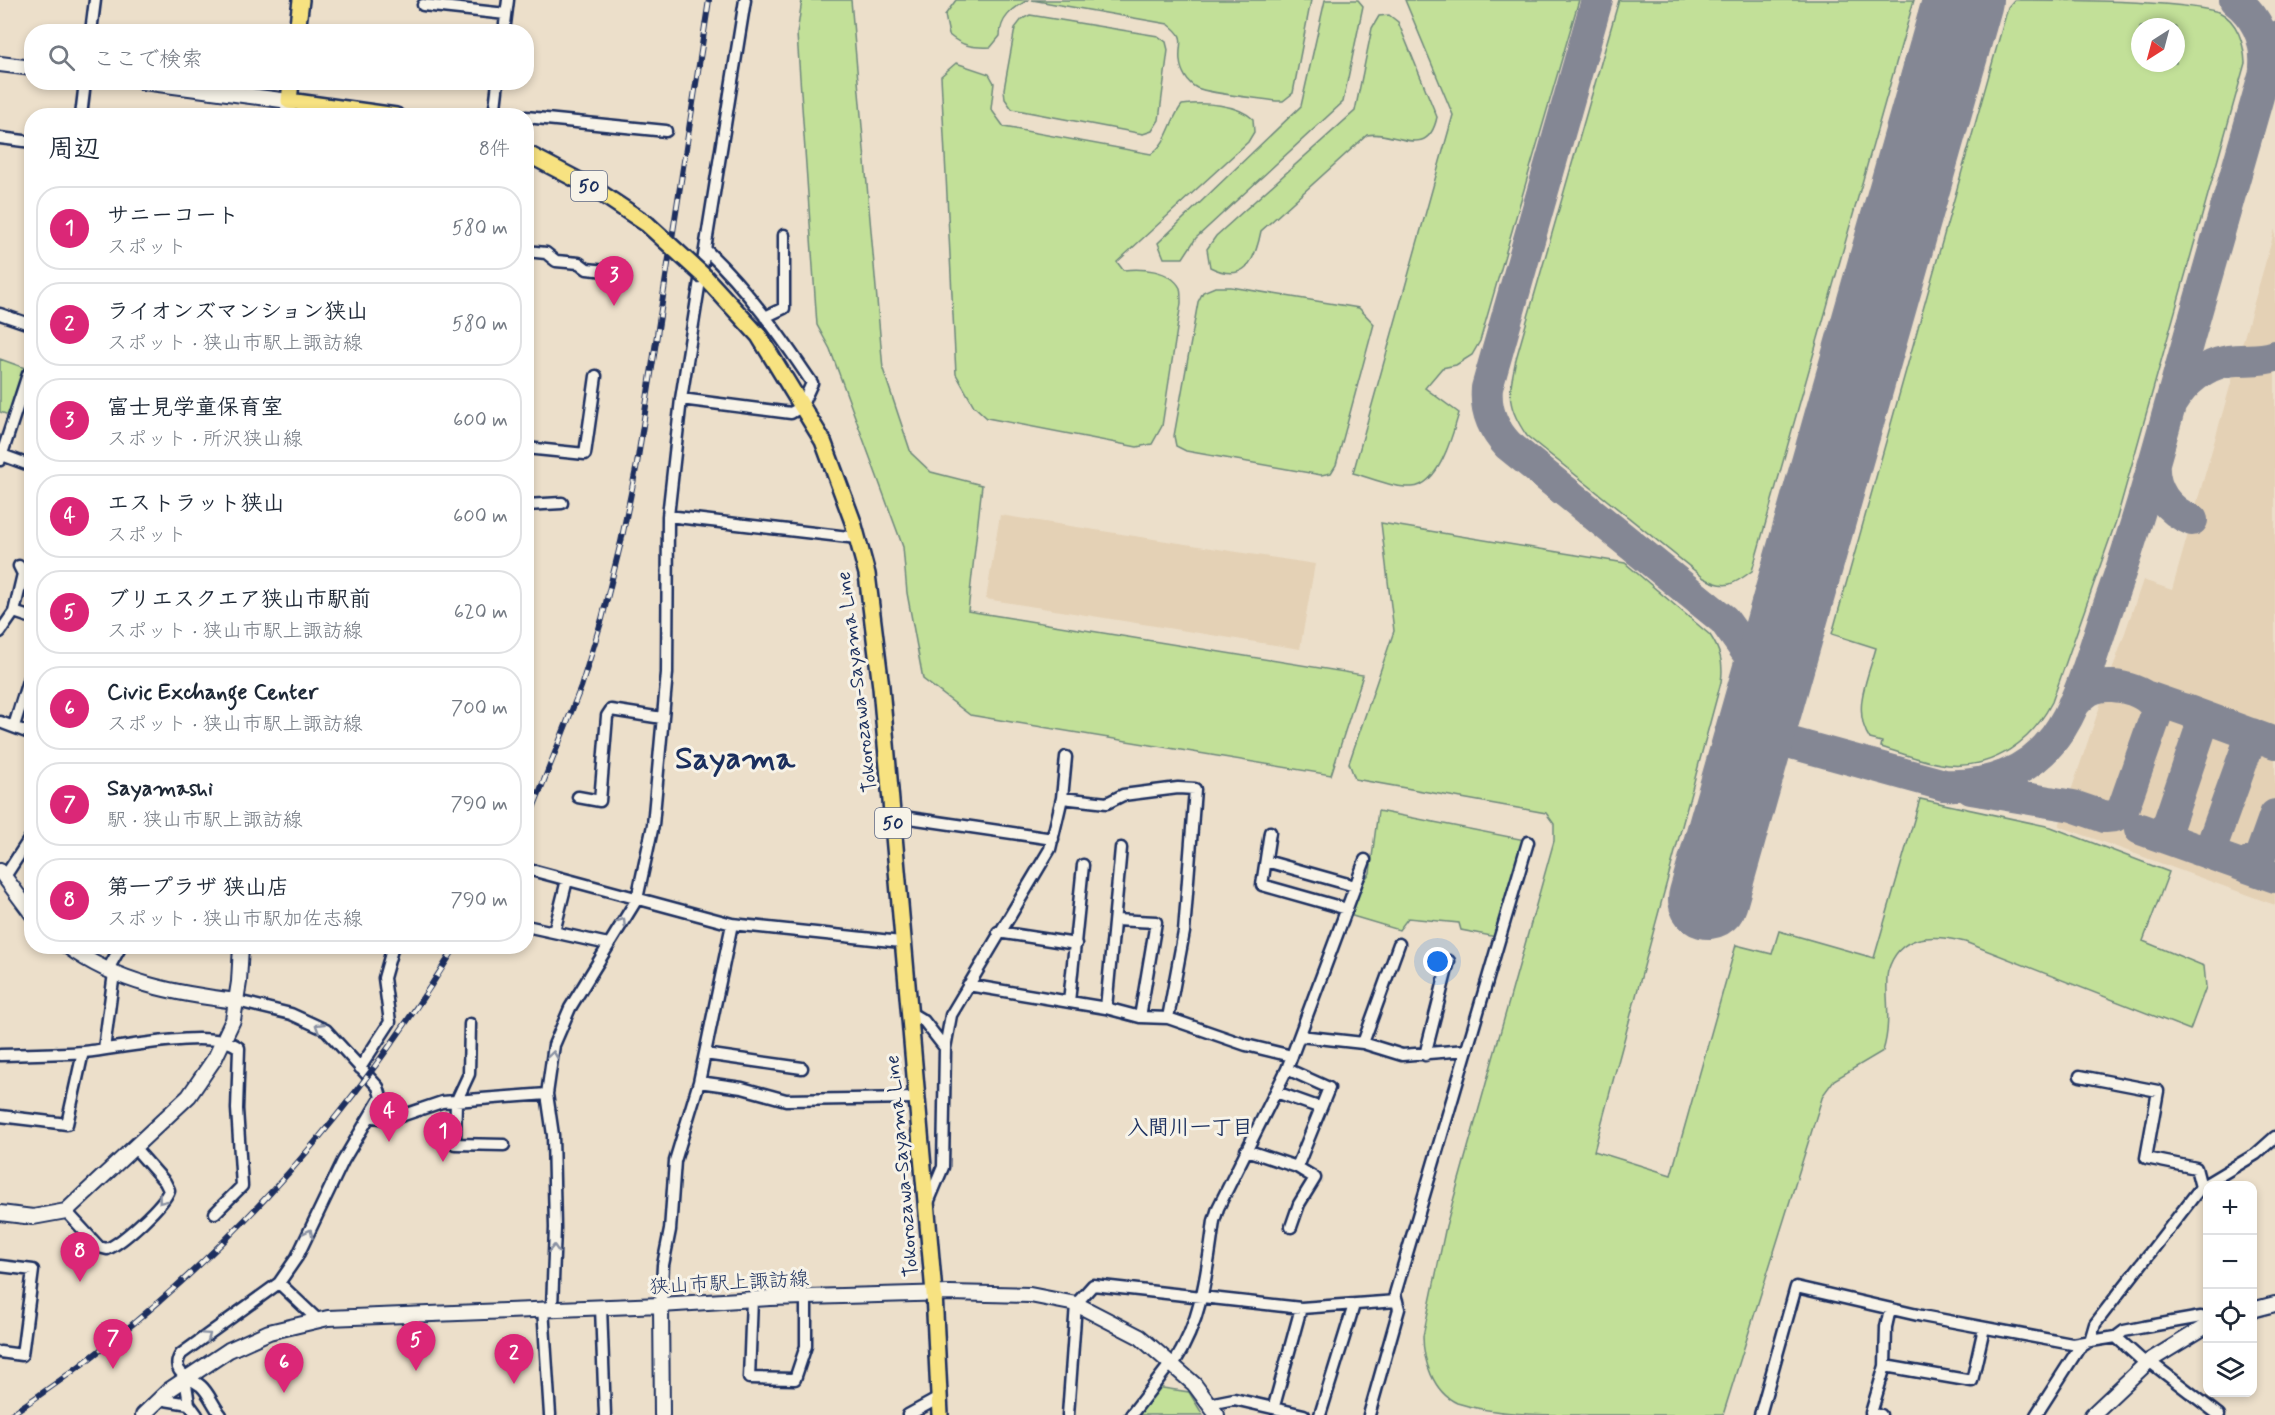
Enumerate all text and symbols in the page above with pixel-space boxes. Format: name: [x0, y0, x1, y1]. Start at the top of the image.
north arrow: [2131, 18, 2185, 72]
search box: [24, 24, 534, 90]
icon: search: [45, 41, 78, 74]
text: ここで検索: [93, 46, 203, 74]
text: 周辺: [48, 133, 100, 167]
text: 8件: [479, 136, 510, 163]
road number: 50: [571, 171, 607, 201]
text: サニーコート: [107, 202, 239, 230]
text: 1: [65, 215, 74, 242]
text: 580 m: [452, 215, 508, 242]
text: スポット: [107, 234, 187, 261]
pin: 3: [594, 256, 634, 306]
text: ライオンズマンション狭山: [107, 298, 368, 326]
text: 2: [65, 311, 74, 338]
text: 580 m: [452, 311, 508, 338]
text: スポット · 狭山市駅上諏訪線: [107, 330, 362, 357]
text: 富士見学童保育室: [107, 394, 283, 422]
text: 3: [65, 407, 74, 434]
text: 600 m: [453, 407, 508, 434]
text: スポット · 所沢狭山線: [107, 426, 302, 453]
text: エストラット狭山: [107, 490, 285, 518]
text: 4: [64, 503, 75, 530]
text: 600 m: [453, 503, 508, 530]
text: スポット: [107, 522, 187, 549]
street label: Tokorozawa-Sayama Line: [831, 570, 884, 794]
text: ブリエスクエア狭山市駅前: [107, 586, 371, 614]
text: 5: [64, 599, 76, 626]
text: 620 m: [454, 599, 508, 626]
text: スポット · 狭山市駅上諏訪線: [107, 618, 362, 645]
text: Civic Exchange Center: [107, 679, 318, 707]
text: 6: [64, 695, 75, 722]
text: 700 m: [451, 695, 508, 722]
text: スポット · 狭山市駅上諏訪線: [107, 711, 362, 738]
district label: Sayama: [675, 738, 796, 780]
text: Sayamashi: [107, 775, 213, 803]
text: 7: [63, 791, 76, 818]
text: 790 m: [451, 791, 508, 818]
text: 駅 · 狭山市駅上諏訪線: [107, 807, 302, 834]
road number: 50: [875, 808, 911, 838]
text: 第一プラザ 狭山店: [107, 874, 289, 902]
text: 8: [64, 887, 75, 914]
text: 790 m: [451, 887, 508, 914]
text: スポット · 狭山市駅加佐志線: [107, 906, 362, 933]
one-way arrow: [615, 917, 626, 928]
your location: [1423, 947, 1452, 976]
one-way arrow: [315, 1022, 325, 1034]
one-way arrow: [546, 1050, 558, 1060]
street label: Tokorozawa-Sayama Line: [879, 1054, 926, 1278]
pin: 4: [370, 1092, 408, 1142]
pin: 1: [424, 1112, 462, 1162]
district label: 入間川一丁目: [1127, 1114, 1253, 1142]
map controls: [2203, 1181, 2257, 1397]
button: +: [2203, 1181, 2257, 1235]
one-way arrow: [158, 1194, 169, 1205]
one-way arrow: [302, 1228, 314, 1239]
pin: 8: [60, 1232, 100, 1282]
button: −: [2203, 1235, 2257, 1289]
one-way arrow: [548, 1245, 560, 1254]
street label: 狭山市駅上諏訪線: [648, 1266, 810, 1301]
button: locate: [2203, 1289, 2257, 1343]
pin: 7: [94, 1320, 132, 1369]
pin: 5: [396, 1322, 436, 1371]
one-way arrow: [200, 1332, 211, 1343]
pin: 2: [494, 1334, 534, 1384]
button: layers: [2203, 1343, 2257, 1397]
pin: 6: [264, 1344, 304, 1393]

